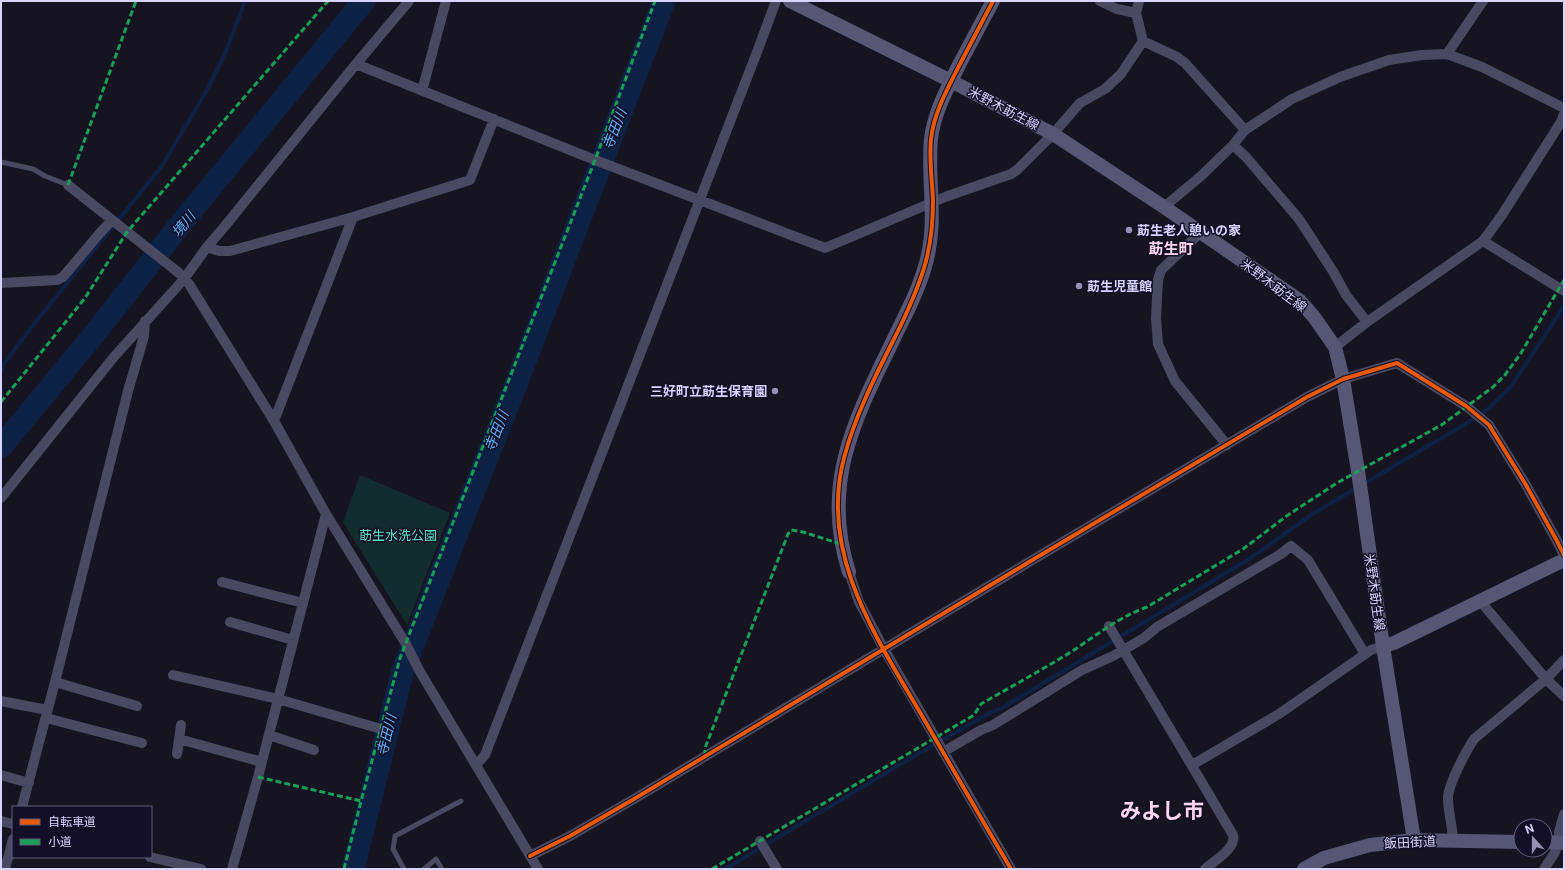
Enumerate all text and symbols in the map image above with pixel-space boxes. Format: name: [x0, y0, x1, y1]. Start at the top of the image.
street label: 米野木莇生線: [966, 83, 1042, 133]
water label: 寺田川: [599, 104, 630, 152]
water label: 境川: [168, 206, 200, 240]
place label: 莇生老人憩いの家: [1137, 222, 1241, 238]
marker: 莇生老人憩いの家: [1124, 225, 1134, 235]
district label: 莇生町: [1148, 239, 1194, 258]
street label: 米野木莇生線: [1238, 255, 1310, 315]
place label: 莇生児童館: [1087, 278, 1152, 294]
marker: 莇生児童館: [1074, 281, 1084, 291]
place label: 三好町立莇生保育園: [650, 383, 767, 399]
marker: 三好町立莇生保育園: [770, 386, 780, 396]
water label: 寺田川: [481, 406, 512, 454]
park label: 莇生水洗公園: [359, 527, 437, 543]
street label: 米野木莇生線: [1362, 552, 1388, 632]
water label: 寺田川: [373, 711, 400, 757]
district label: みよし市: [1120, 798, 1204, 823]
legend: [12, 806, 152, 858]
text: 自転車道: [48, 814, 96, 829]
north arrow: [1513, 818, 1553, 858]
text: N: [1523, 821, 1536, 837]
street label: 飯田街道: [1384, 833, 1436, 851]
text: 小道: [48, 834, 72, 849]

